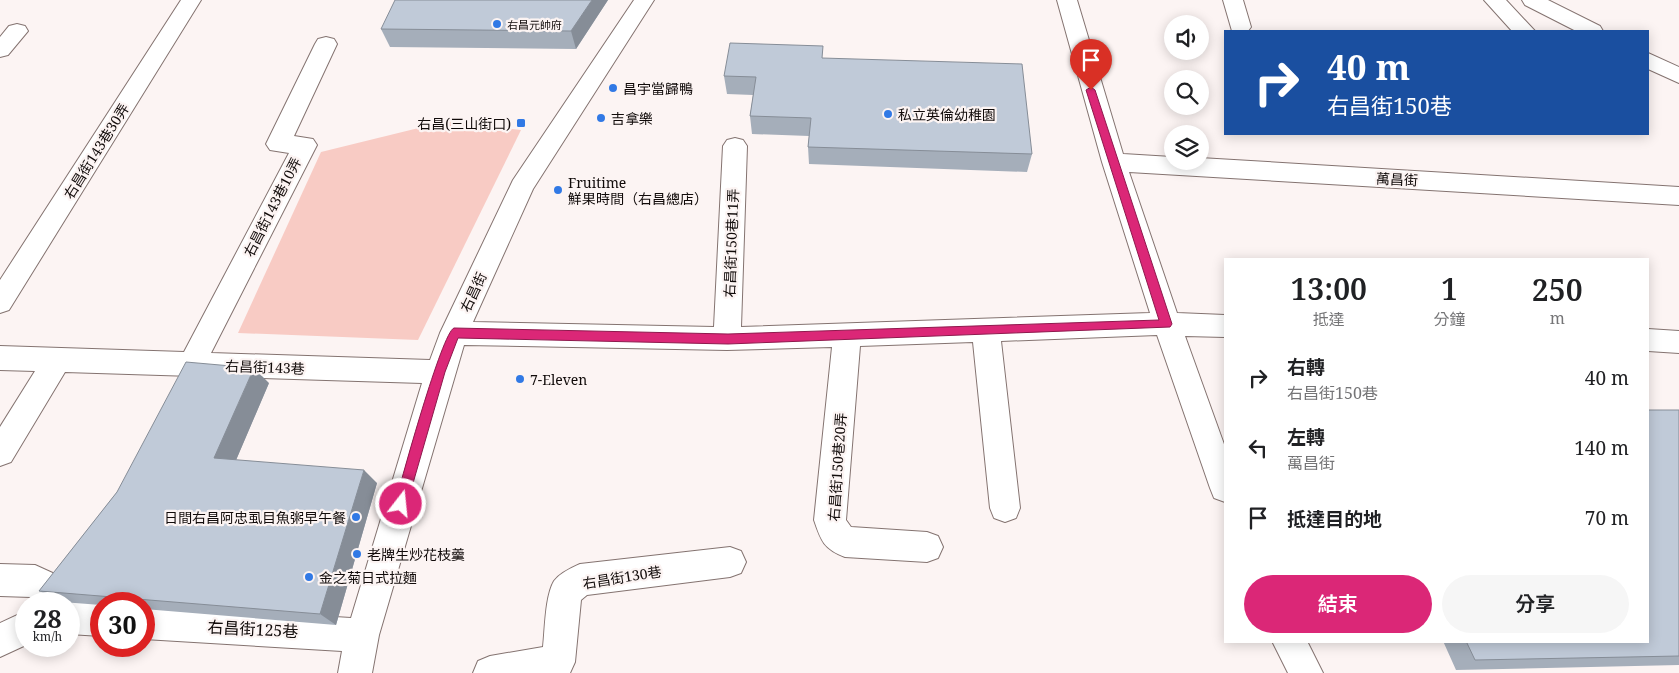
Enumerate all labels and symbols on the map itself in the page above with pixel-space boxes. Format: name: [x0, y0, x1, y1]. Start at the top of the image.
place label: 右昌元帥府: [507, 17, 562, 32]
marker: 右昌元帥府: [491, 18, 503, 30]
pin: [1070, 39, 1112, 90]
place label: 昌宇當歸鴨: [623, 79, 693, 98]
marker: 昌宇當歸鴨: [607, 82, 619, 94]
street label: 右昌街143巷30弄: [59, 100, 133, 202]
place label: 私立英倫幼稚園: [898, 105, 996, 124]
marker: 私立英倫幼稚園: [882, 108, 894, 120]
place label: 吉拿樂: [611, 109, 653, 128]
marker: 吉拿樂: [595, 112, 607, 124]
place label: 右昌(三山街口): [417, 114, 511, 133]
marker: 右昌(三山街口): [515, 117, 527, 129]
street label: 右昌街143巷10弄: [239, 154, 305, 260]
street label: 萬昌街: [1376, 168, 1418, 190]
place label: Fruitime 鮮果時間（右昌總店）: [568, 173, 708, 208]
marker: Fruitime 鮮果時間（右昌總店）: [552, 184, 564, 196]
street label: 右昌街150巷11弄: [720, 188, 742, 298]
street label: 右昌街: [456, 269, 490, 315]
street label: 右昌街143巷: [225, 356, 305, 378]
place label: 7-Eleven: [530, 370, 587, 389]
marker: 7-Eleven: [514, 373, 526, 385]
street label: 右昌街150巷20弄: [824, 412, 850, 522]
position arrow: [374, 477, 426, 529]
place label: 日間右昌阿忠虱目魚粥早午餐: [164, 508, 346, 527]
marker: 日間右昌阿忠虱目魚粥早午餐: [350, 511, 362, 523]
place label: 老牌生炒花枝羹: [367, 545, 465, 564]
marker: 老牌生炒花枝羹: [351, 548, 363, 560]
street label: 右昌街130巷: [581, 561, 663, 593]
place label: 金之菊日式拉麵: [319, 568, 417, 587]
marker: 金之菊日式拉麵: [303, 571, 315, 583]
speed limit sign: 30: [90, 592, 155, 657]
street label: 右昌街125巷: [207, 616, 299, 642]

